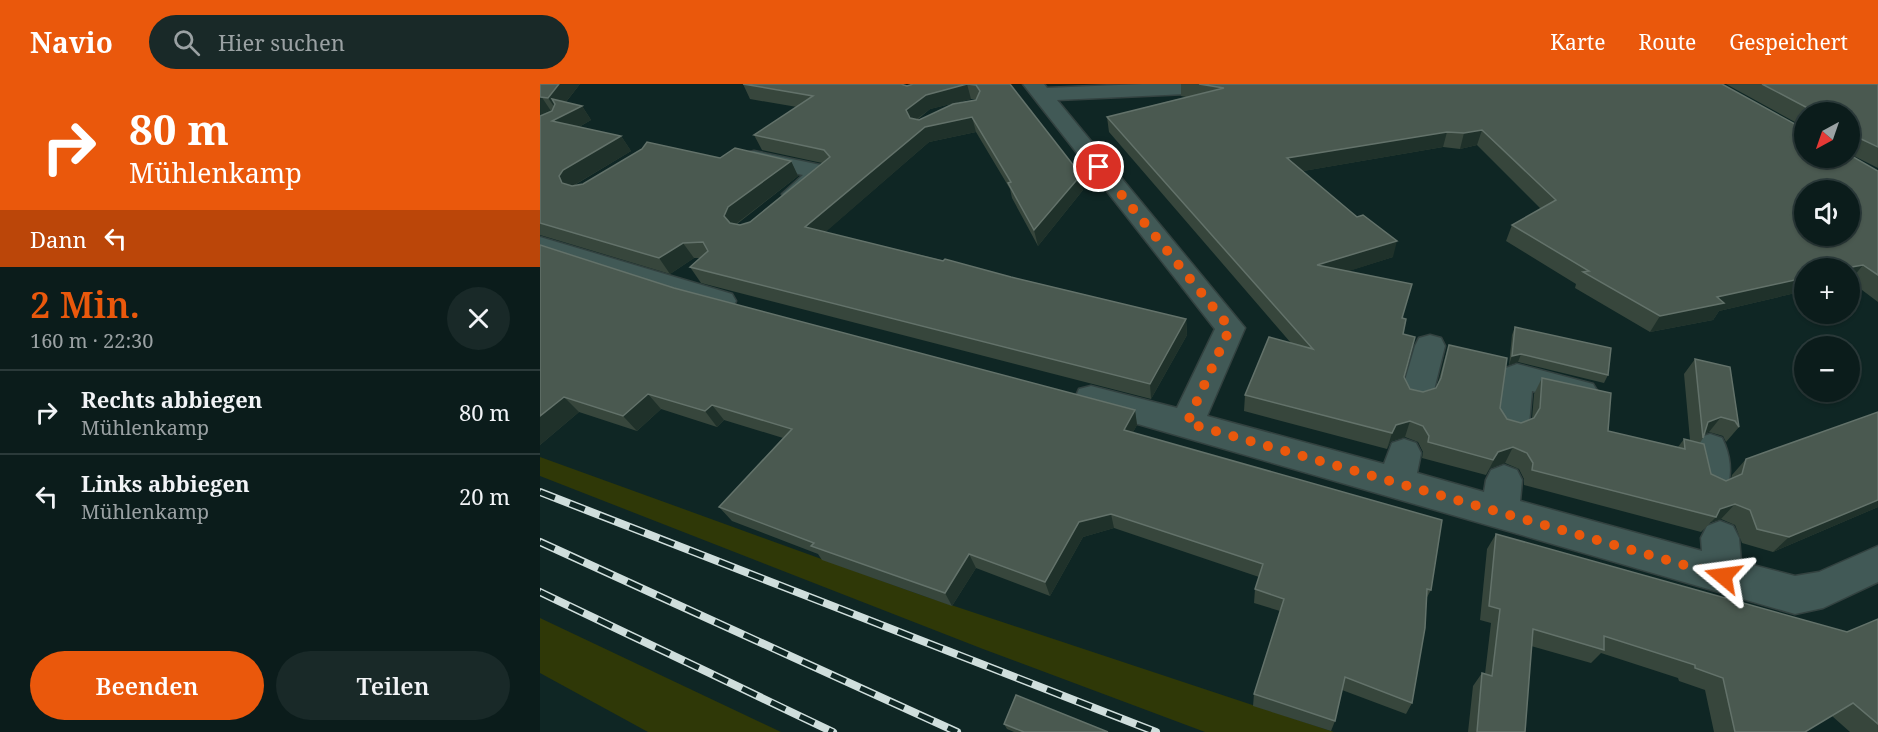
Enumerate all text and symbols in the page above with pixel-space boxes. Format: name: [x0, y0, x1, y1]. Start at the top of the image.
search box: [149, 15, 569, 69]
text: Navio: [30, 23, 113, 61]
icon: search: [170, 26, 203, 59]
text: Hier suchen: [218, 27, 345, 57]
text: Karte: [1550, 28, 1605, 56]
text: Route: [1638, 28, 1696, 56]
text: Gespeichert: [1729, 28, 1848, 56]
text: 80 m: [129, 100, 229, 157]
north arrow: [1794, 102, 1860, 168]
map controls: [1794, 102, 1860, 402]
icon: right: [30, 108, 108, 186]
pin: [1073, 141, 1124, 192]
icon: arrive: [1082, 150, 1115, 183]
text: Mühlenkamp: [129, 154, 302, 191]
button: sound: [1794, 180, 1860, 246]
icon: left: [99, 222, 132, 255]
text: Dann: [30, 224, 87, 254]
button: +: [1794, 258, 1860, 324]
text: 2 Min.: [30, 280, 140, 329]
button: close: [447, 287, 510, 350]
text: 160 m · 22:30: [30, 327, 153, 354]
button: −: [1794, 336, 1860, 402]
text: Rechts abbiegen: [81, 384, 262, 414]
icon: right: [30, 396, 63, 429]
text: 80 m: [459, 397, 510, 427]
text: Mühlenkamp: [81, 414, 209, 441]
text: Links abbiegen: [81, 468, 250, 498]
icon: left: [30, 480, 63, 513]
text: 20 m: [459, 481, 510, 511]
text: Mühlenkamp: [81, 498, 209, 525]
position arrow: [1691, 544, 1755, 608]
button: Beenden: [30, 651, 264, 720]
button: Teilen: [276, 651, 510, 720]

